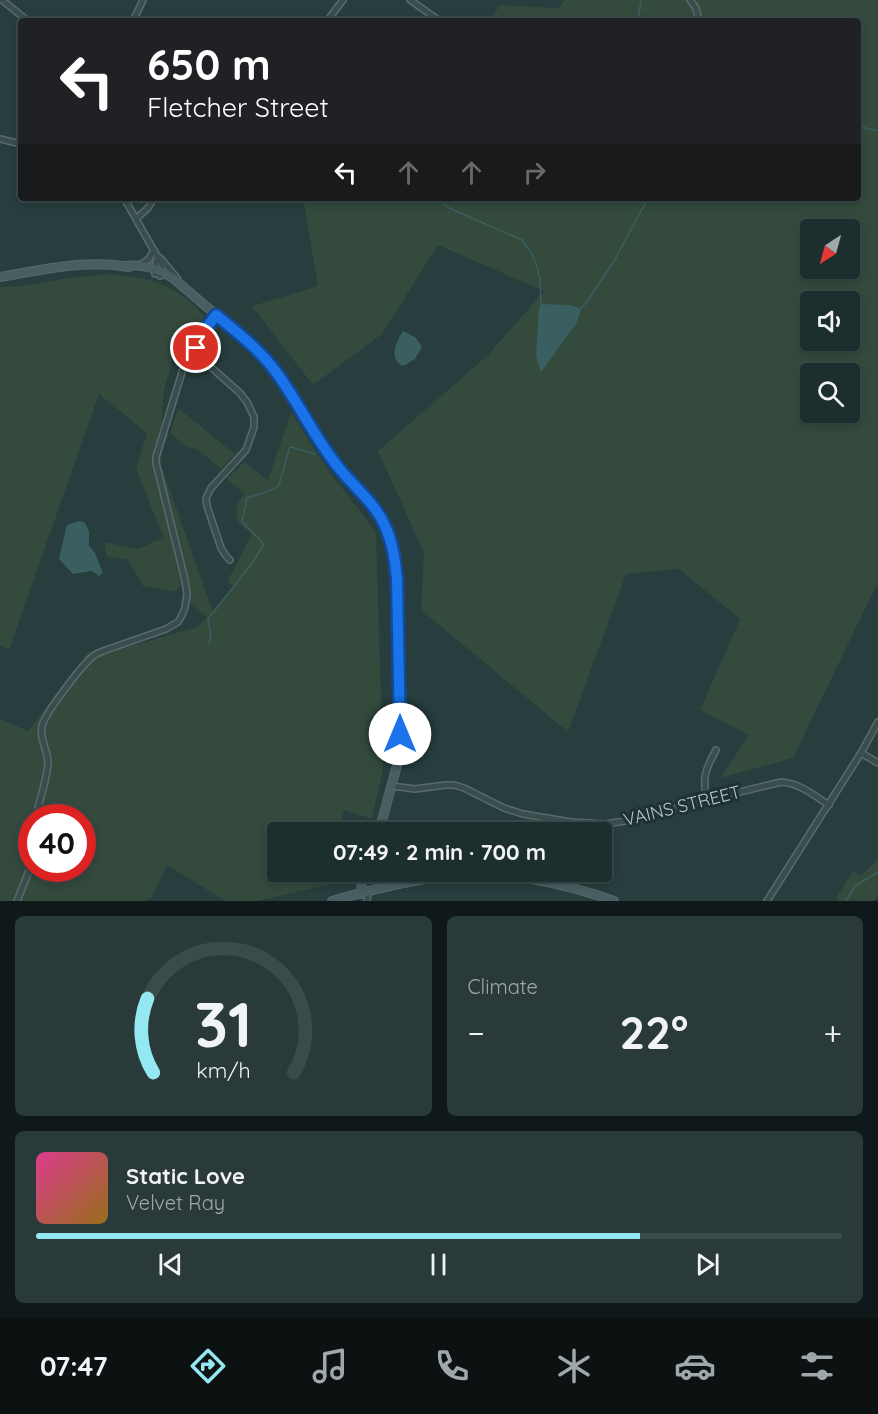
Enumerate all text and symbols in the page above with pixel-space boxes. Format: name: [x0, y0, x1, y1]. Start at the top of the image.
text: 650 m: [147, 38, 271, 91]
icon: left: [48, 42, 126, 120]
text: Fletcher Street: [147, 90, 329, 124]
icon: left: [329, 156, 362, 189]
icon: ahead: [392, 156, 425, 189]
icon: ahead: [455, 156, 488, 189]
icon: right: [518, 156, 551, 189]
north arrow: [800, 219, 860, 279]
map controls: [800, 219, 860, 423]
button: sound: [800, 291, 860, 351]
pin: [170, 322, 221, 373]
icon: arrive: [179, 331, 212, 364]
button: search: [800, 363, 860, 423]
position arrow: [368, 702, 432, 766]
street label: VAINS STREET: [621, 780, 743, 831]
speed limit sign: 40: [18, 804, 96, 882]
text: 07:49 · 2 min · 700 m: [333, 838, 546, 866]
text: Climate: [468, 974, 538, 999]
text: 31: [194, 985, 252, 1063]
text: 22°: [620, 1004, 688, 1060]
text: −: [468, 1012, 485, 1053]
text: +: [823, 1012, 842, 1053]
text: km/h: [196, 1057, 250, 1083]
text: Static Love: [126, 1162, 245, 1190]
text: Velvet Ray: [126, 1190, 225, 1215]
icon: previous: [154, 1248, 187, 1281]
icon: pause: [422, 1248, 455, 1281]
icon: next: [691, 1248, 724, 1281]
icon: directions: [187, 1345, 229, 1387]
icon: music: [309, 1345, 351, 1387]
icon: phone: [431, 1345, 473, 1387]
icon: climate: [553, 1345, 595, 1387]
icon: car: [674, 1345, 716, 1387]
icon: filters: [796, 1345, 838, 1387]
text: 07:47: [40, 1349, 107, 1383]

